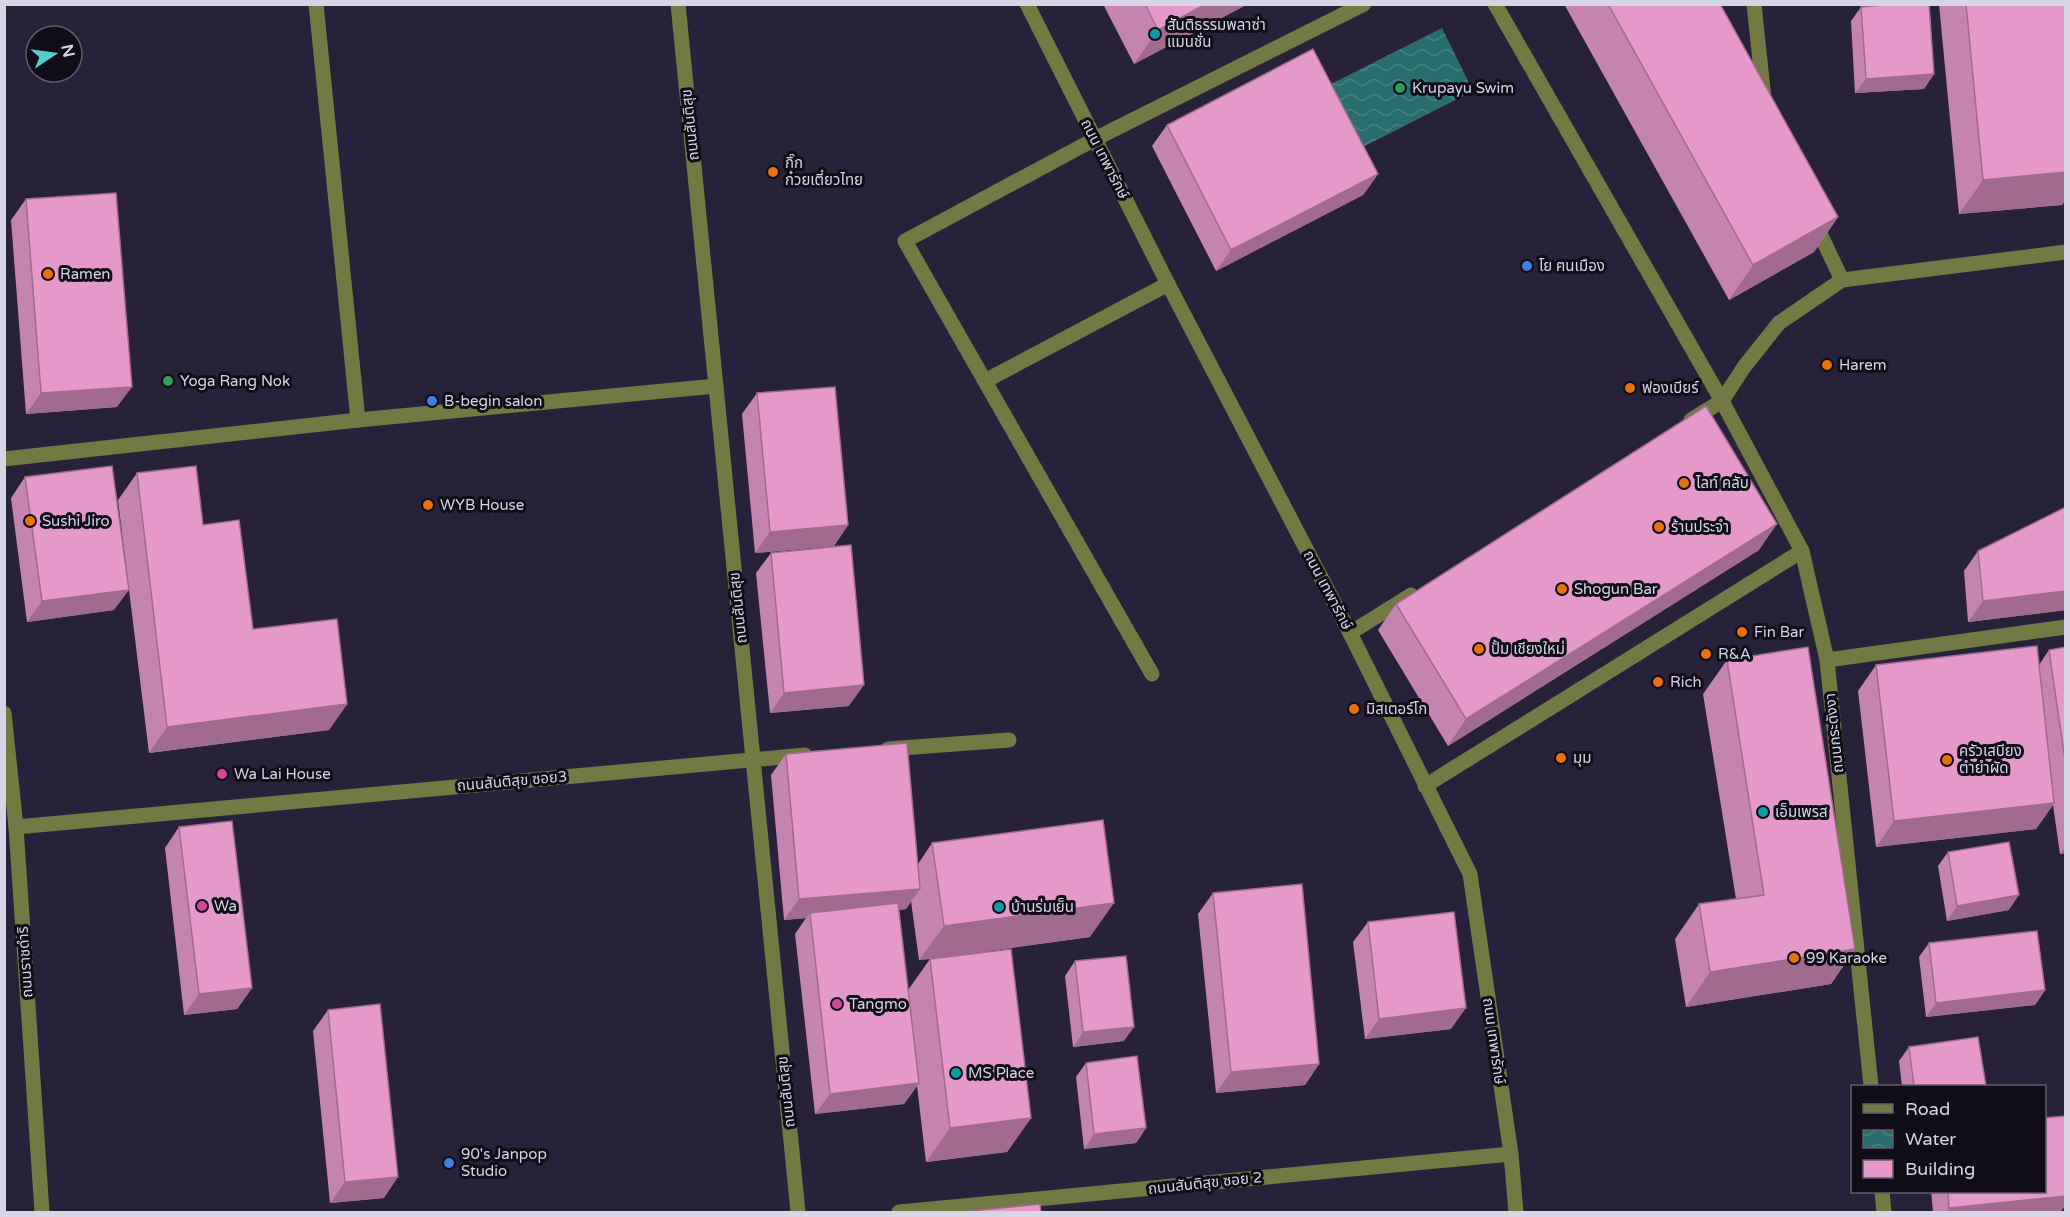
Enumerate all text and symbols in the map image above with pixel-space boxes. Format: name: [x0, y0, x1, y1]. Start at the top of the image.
place label: สันติธรรมพลาซ่า แมนชั่น: [1167, 16, 1266, 51]
north arrow: [24, 24, 84, 84]
marker: สันติธรรมพลาซ่า แมนชั่น: [1148, 27, 1162, 41]
text: N: [56, 42, 79, 59]
place label: Krupayu Swim: [1412, 79, 1514, 97]
marker: Krupayu Swim: [1393, 81, 1407, 95]
street label: ถนนสันติสุข: [677, 88, 703, 162]
street label: ถนน เทพารักษ์: [1077, 116, 1133, 202]
place label: กิ๊ก ก๋วยเตี๋ยวไทย: [785, 153, 863, 189]
marker: กิ๊ก ก๋วยเตี๋ยวไทย: [766, 165, 780, 179]
place label: โย ฅนเมือง: [1539, 257, 1605, 275]
marker: โย ฅนเมือง: [1520, 259, 1534, 273]
place label: Ramen: [60, 265, 111, 283]
marker: Ramen: [41, 267, 55, 281]
place label: Harem: [1839, 356, 1887, 374]
marker: Harem: [1820, 358, 1834, 372]
place label: Yoga Rang Nok: [180, 372, 290, 390]
marker: Yoga Rang Nok: [161, 374, 175, 388]
place label: ฟองเบียร์: [1642, 379, 1699, 397]
marker: ฟองเบียร์: [1623, 381, 1637, 395]
place label: B-begin salon: [444, 392, 542, 410]
marker: B-begin salon: [425, 394, 439, 408]
place label: ไลท์ คลับ: [1695, 474, 1749, 492]
marker: ไลท์ คลับ: [1677, 476, 1691, 490]
place label: WYB House: [440, 496, 524, 514]
marker: WYB House: [421, 498, 435, 512]
place label: Sushi Jiro: [42, 512, 110, 530]
marker: Sushi Jiro: [23, 514, 37, 528]
place label: ร้านประจำ: [1671, 518, 1729, 536]
marker: ร้านประจำ: [1652, 520, 1666, 534]
street label: ถนน เทพารักษ์: [1300, 547, 1357, 633]
street label: ถนนสันติสุข: [725, 571, 751, 645]
place label: Shogun Bar: [1574, 580, 1658, 598]
marker: Shogun Bar: [1555, 582, 1569, 596]
place label: Fin Bar: [1754, 623, 1805, 641]
marker: Fin Bar: [1735, 625, 1749, 639]
place label: ปั้ม เชียงใหม่: [1491, 639, 1565, 658]
marker: ปั้ม เชียงใหม่: [1472, 642, 1486, 656]
place label: R&A: [1718, 645, 1751, 663]
marker: R&A: [1699, 647, 1713, 661]
place label: Rich: [1670, 673, 1702, 691]
marker: Rich: [1651, 675, 1665, 689]
street label: ถนนกระดังงา: [1821, 692, 1847, 774]
place label: มิสเตอร์โก: [1366, 700, 1427, 718]
marker: มิสเตอร์โก: [1347, 702, 1361, 716]
place label: ครัวเสบียง ตำยำผัด: [1959, 742, 2022, 777]
place label: มุม: [1573, 749, 1591, 767]
marker: มุม: [1554, 751, 1568, 765]
marker: ครัวเสบียง ตำยำผัด: [1940, 753, 1954, 767]
place label: Wa Lai House: [234, 765, 331, 783]
marker: Wa Lai House: [215, 767, 229, 781]
street label: ถนนสันติสุข ซอย3: [456, 767, 568, 795]
place label: เอ็มเพรส: [1775, 803, 1828, 821]
marker: เอ็มเพรส: [1756, 805, 1770, 819]
place label: Wa: [214, 897, 237, 915]
place label: บ้านร่มเย็น: [1011, 898, 1074, 916]
marker: Wa: [195, 899, 209, 913]
marker: บ้านร่มเย็น: [992, 900, 1006, 914]
street label: ถนนราชดำริ: [14, 926, 36, 998]
place label: 99 Karaoke: [1806, 949, 1887, 967]
marker: 99 Karaoke: [1787, 951, 1801, 965]
place label: Tangmo: [849, 995, 907, 1013]
marker: Tangmo: [830, 997, 844, 1011]
street label: ถนน เทพารักษ์: [1479, 997, 1509, 1086]
street label: ถนนสันติสุข: [773, 1055, 799, 1129]
place label: MS Place: [968, 1064, 1034, 1082]
marker: MS Place: [949, 1066, 963, 1080]
legend: [1851, 1085, 2046, 1193]
text: Road: [1905, 1098, 1950, 1120]
text: Water: [1905, 1128, 1956, 1150]
place label: 90's Janpop Studio: [461, 1145, 547, 1180]
marker: 90's Janpop Studio: [442, 1156, 456, 1170]
text: Building: [1905, 1158, 1975, 1180]
street label: ถนนสันติสุข ซอย 2: [1147, 1168, 1263, 1198]

